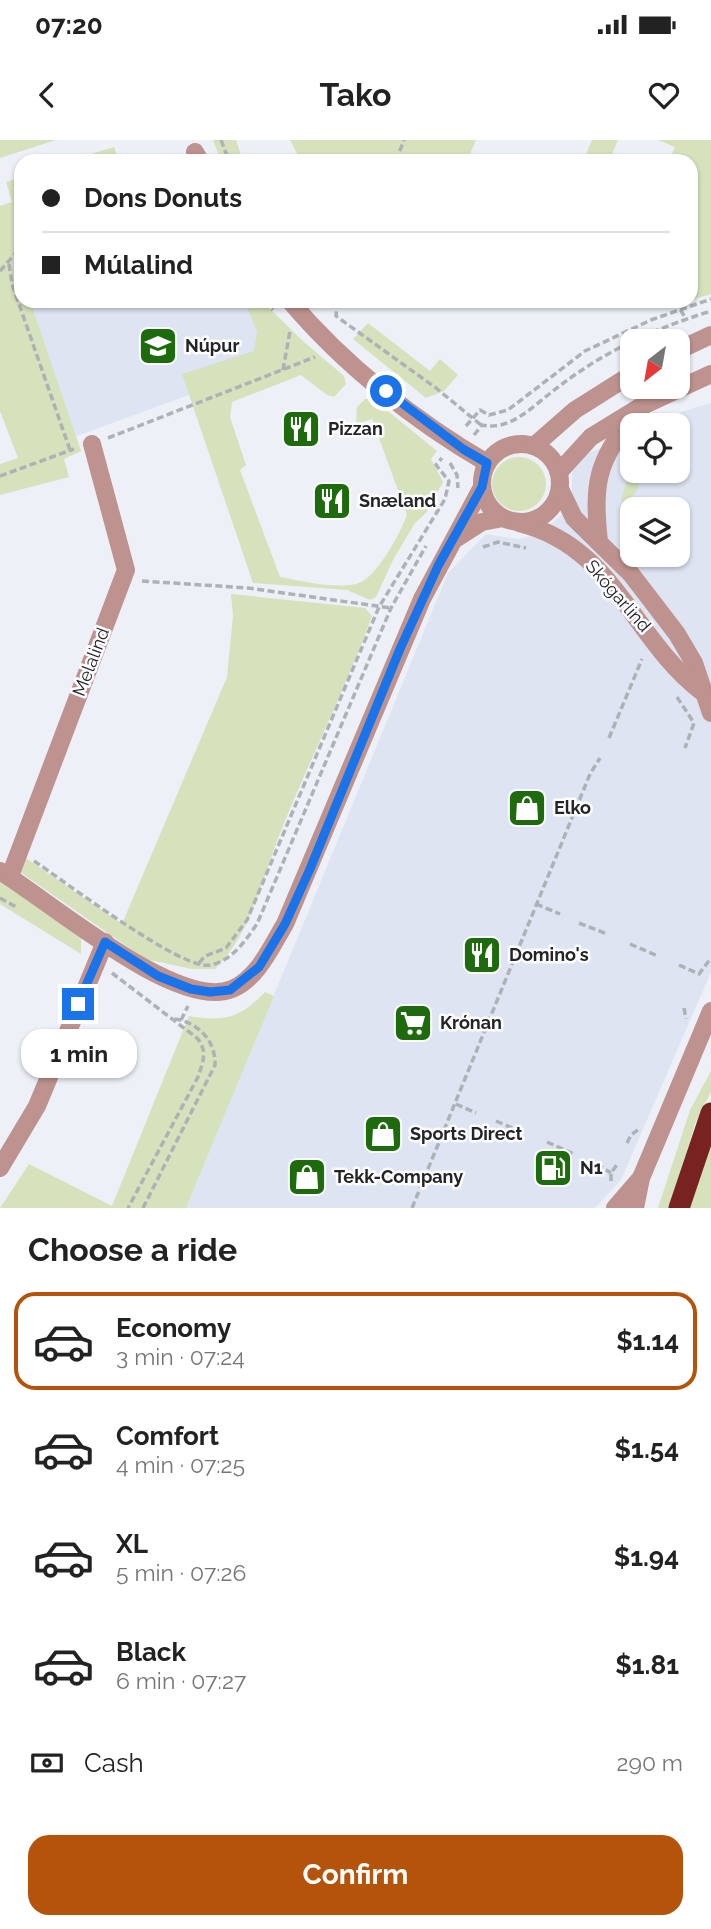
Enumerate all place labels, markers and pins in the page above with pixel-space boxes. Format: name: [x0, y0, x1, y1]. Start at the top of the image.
school or university icon: Núpur: [137, 325, 179, 367]
place label: Núpur: [185, 335, 239, 356]
restaurant icon: Pizzan: [280, 408, 322, 450]
place label: Pizzan: [328, 418, 383, 439]
restaurant icon: Snæland: [311, 480, 353, 522]
place label: Snæland: [359, 490, 436, 511]
shop icon: Elko: [506, 787, 548, 829]
place label: Elko: [554, 797, 591, 818]
restaurant icon: Domino's: [461, 934, 503, 976]
place label: Domino's: [509, 944, 589, 965]
supermarket icon: Krónan: [392, 1002, 434, 1044]
place label: Krónan: [440, 1012, 502, 1033]
shop icon: Sports Direct: [362, 1113, 404, 1155]
place label: Sports Direct: [410, 1123, 523, 1144]
fuel station icon: N1: [532, 1147, 574, 1189]
shop icon: Tekk-Company: [286, 1156, 328, 1198]
place label: N1: [580, 1157, 603, 1178]
place label: Tekk-Company: [334, 1166, 463, 1187]

